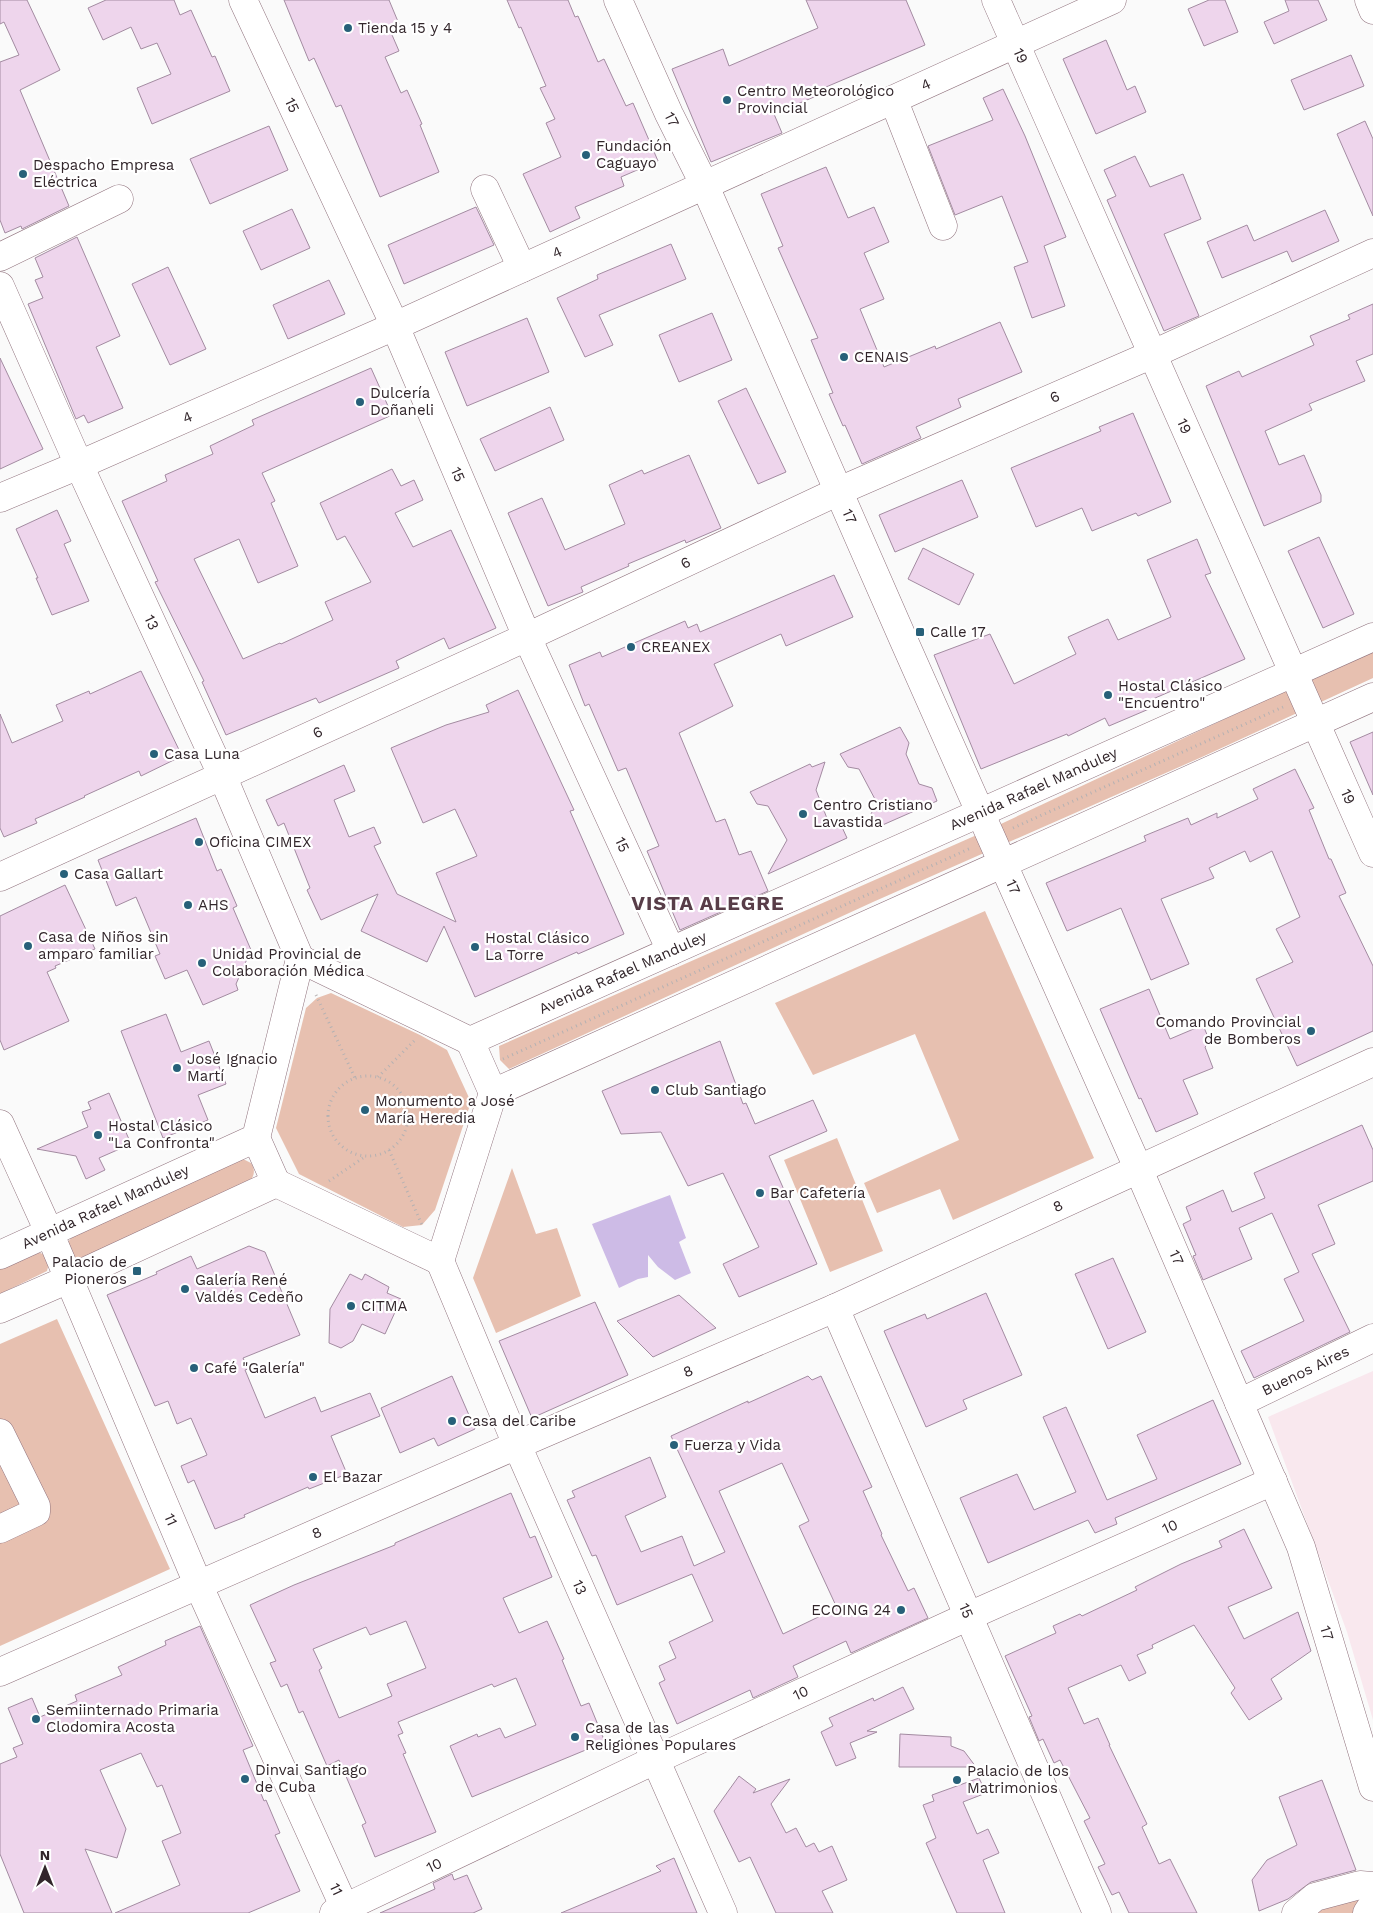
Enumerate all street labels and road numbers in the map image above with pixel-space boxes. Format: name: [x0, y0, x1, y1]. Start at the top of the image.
street label: 19: [1009, 45, 1032, 66]
street label: 4: [918, 75, 934, 95]
street label: 15: [281, 95, 303, 116]
street label: 17: [660, 109, 683, 130]
street label: 4: [549, 242, 565, 262]
street label: 6: [1047, 387, 1063, 407]
street label: 4: [180, 407, 195, 427]
street label: 19: [1173, 416, 1196, 437]
street label: 15: [447, 464, 469, 485]
street label: 17: [838, 506, 861, 527]
street label: 6: [677, 553, 693, 573]
street label: 13: [140, 612, 163, 633]
street label: 6: [310, 722, 325, 742]
street label: Avenida Rafael Manduley: [947, 743, 1121, 834]
street label: 19: [1337, 786, 1359, 807]
street label: 15: [611, 834, 633, 855]
street label: 17: [1002, 877, 1024, 897]
street label: Avenida Rafael Manduley: [536, 927, 710, 1018]
street label: Avenida Rafael Manduley: [19, 1161, 192, 1253]
street label: 8: [1050, 1196, 1066, 1216]
street label: 17: [1165, 1247, 1188, 1268]
street label: Buenos Aires: [1259, 1342, 1352, 1399]
street label: 8: [680, 1361, 696, 1381]
street label: 11: [160, 1511, 181, 1529]
street label: 10: [1159, 1515, 1181, 1538]
street label: 8: [309, 1523, 325, 1543]
street label: 13: [568, 1577, 591, 1598]
street label: 15: [955, 1601, 977, 1621]
street label: 17: [1316, 1624, 1337, 1642]
street label: 10: [790, 1682, 811, 1704]
street label: 10: [423, 1854, 445, 1877]
street label: 11: [326, 1880, 347, 1898]

